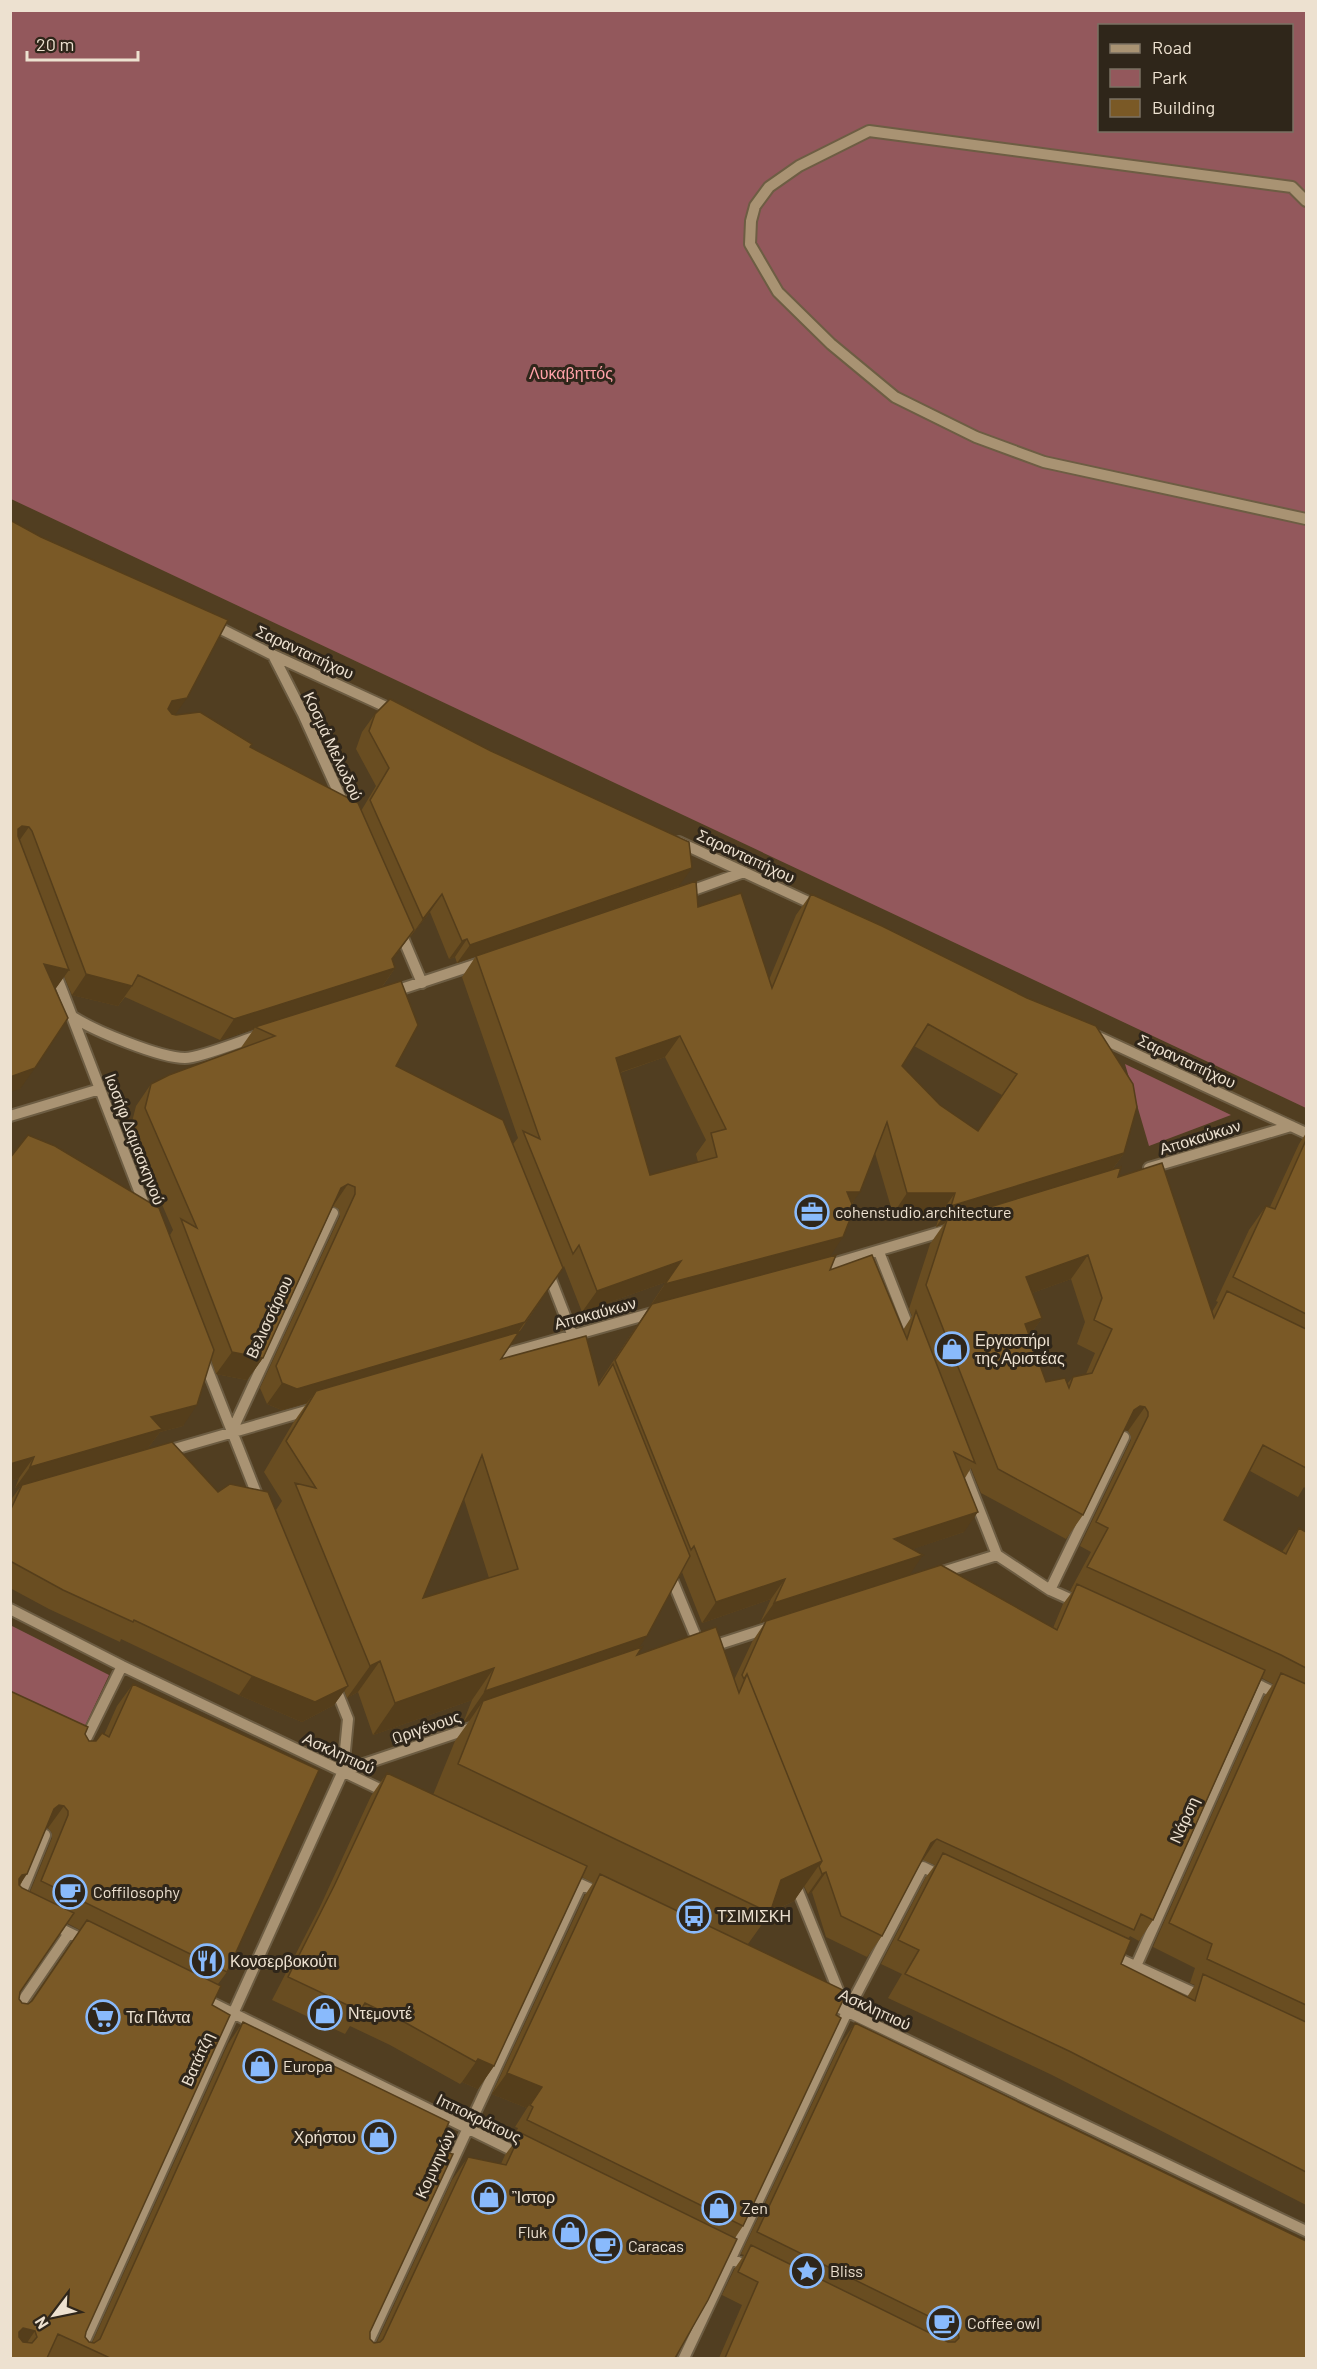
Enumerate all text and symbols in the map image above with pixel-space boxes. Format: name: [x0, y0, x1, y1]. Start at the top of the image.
scale bar: [27, 24, 138, 62]
legend: [1098, 24, 1293, 132]
text: 20 m: [36, 33, 74, 55]
text: Road: [1152, 36, 1192, 58]
text: Park: [1152, 66, 1187, 88]
text: Building: [1152, 96, 1215, 118]
park label: Λυκαβηττός: [529, 363, 613, 382]
street label: Σαρανταπήχου: [253, 621, 357, 682]
street label: Κοσμά Μελωδού: [300, 688, 367, 803]
street label: Σαρανταπήχου: [694, 825, 798, 886]
street label: Σαρανταπήχου: [1135, 1030, 1239, 1091]
street label: Ιωσήφ Δαμασκηνού: [102, 1070, 169, 1207]
street label: Αποκαύκων: [1157, 1115, 1243, 1158]
office icon: cohenstudio.architecture: [794, 1194, 830, 1230]
place label: cohenstudio.architecture: [835, 1202, 1012, 1221]
street label: Βελισσάριου: [241, 1273, 296, 1361]
street label: Αποκαύκων: [552, 1292, 638, 1333]
place label: Εργαστήρι της Αριστέας: [975, 1330, 1065, 1367]
shop icon: Εργαστήρι της Αριστέας: [934, 1331, 970, 1367]
street label: Ωριγένους: [389, 1706, 463, 1747]
street label: Ασκληπιού: [300, 1728, 378, 1777]
street label: Νάρση: [1165, 1794, 1202, 1846]
cafe icon: Coffilosophy: [52, 1874, 88, 1910]
place label: Coffilosophy: [93, 1882, 180, 1901]
bus stop icon: ΤΣΙΜΙΣΚΗ: [676, 1898, 712, 1934]
place label: ΤΣΙΜΙΣΚΗ: [717, 1906, 791, 1925]
restaurant icon: Κονσερβοκούτι: [189, 1943, 225, 1979]
place label: Κονσερβοκούτι: [230, 1951, 337, 1970]
street label: Ασκληπιού: [836, 1984, 914, 2033]
shop icon: Ντεμοντέ: [307, 1995, 343, 2031]
supermarket icon: Τα Πάντα: [85, 1999, 121, 2035]
place label: Ντεμοντέ: [348, 2003, 412, 2022]
place label: Τα Πάντα: [126, 2007, 191, 2026]
street label: Βατάτζη: [176, 2029, 218, 2089]
shop icon: Europa: [242, 2048, 278, 2084]
place label: Europa: [283, 2056, 333, 2075]
street label: Ιπποκράτους: [434, 2089, 525, 2146]
shop icon: Χρήστου: [361, 2119, 397, 2155]
street label: Κομνηνών: [410, 2126, 459, 2201]
place label: Χρήστου: [294, 2127, 356, 2146]
shop icon: Ἲστορ: [471, 2179, 507, 2215]
place label: Ἲστορ: [512, 2187, 555, 2206]
shop icon: Zen: [701, 2190, 737, 2226]
place label: Zen: [742, 2198, 768, 2217]
shop icon: Fluk: [552, 2214, 588, 2250]
place label: Fluk: [518, 2222, 547, 2241]
cafe icon: Caracas: [587, 2228, 623, 2264]
place label: Caracas: [628, 2236, 684, 2255]
place icon: Bliss: [789, 2253, 825, 2289]
place label: Bliss: [830, 2261, 863, 2280]
north arrow: [24, 2285, 84, 2345]
cafe icon: Coffee owl: [926, 2305, 962, 2341]
place label: Coffee owl: [967, 2313, 1040, 2332]
text: N: [30, 2314, 52, 2333]

